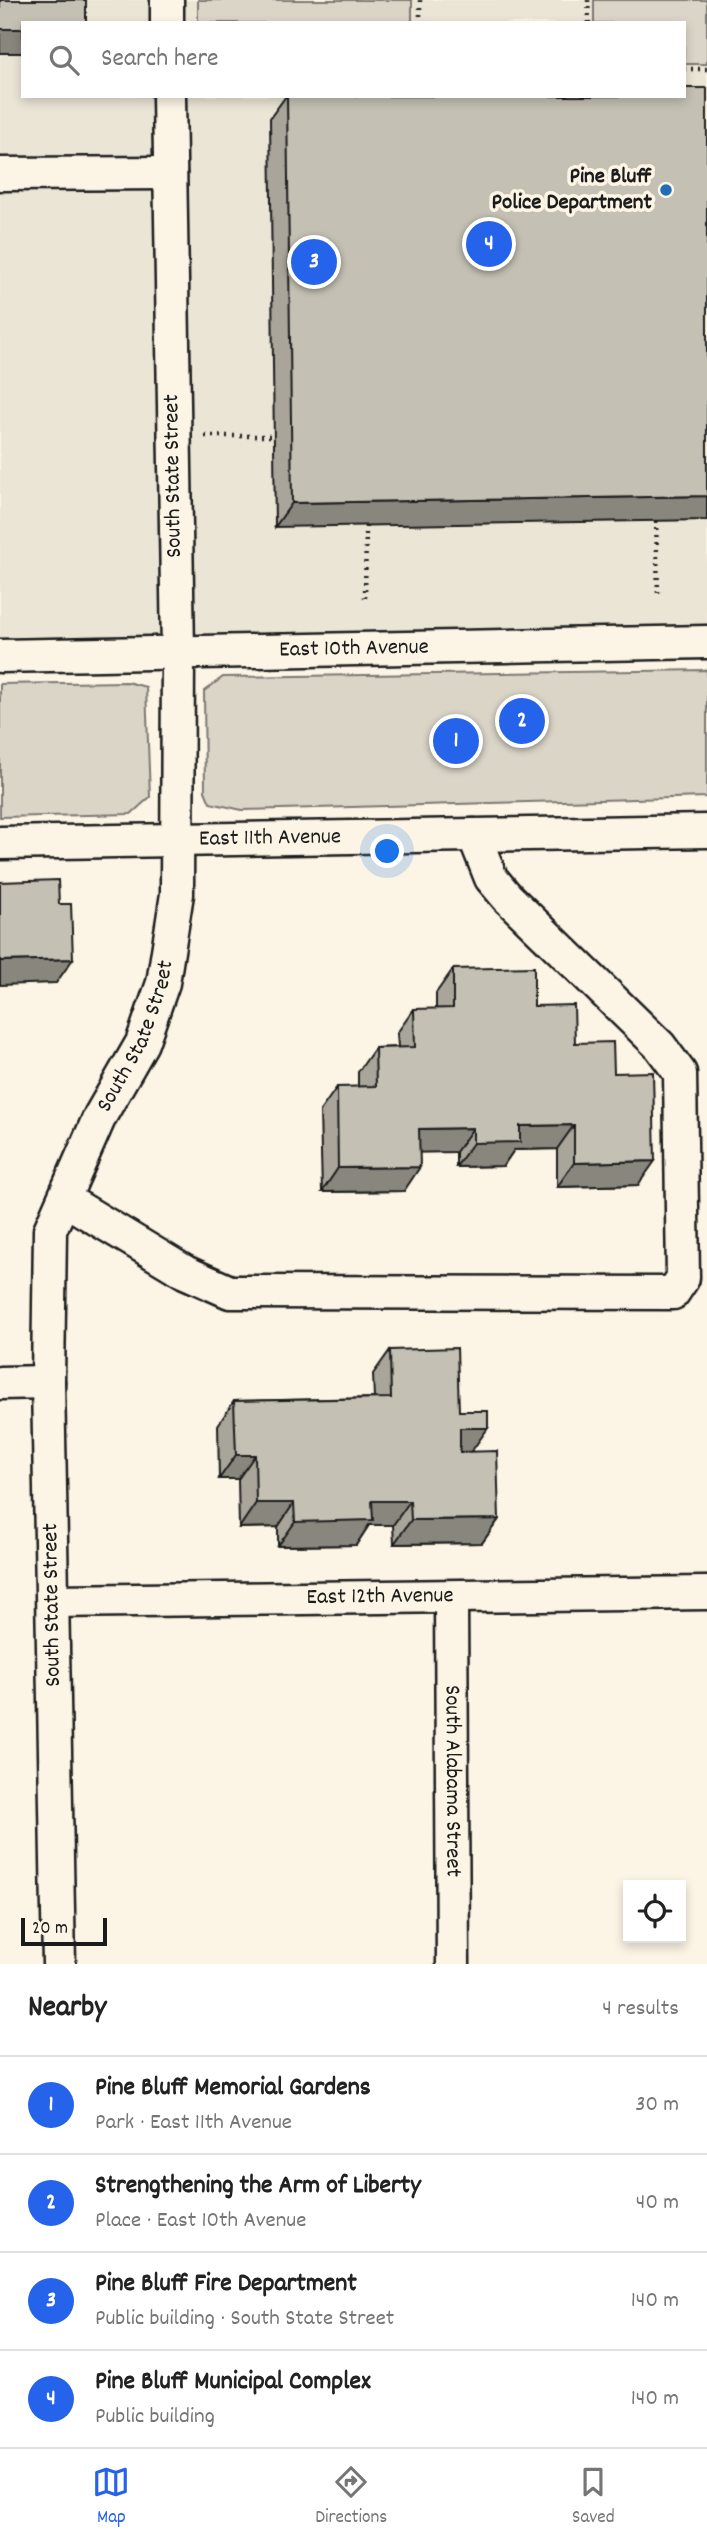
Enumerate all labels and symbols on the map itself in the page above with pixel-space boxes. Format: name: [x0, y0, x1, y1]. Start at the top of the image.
place label: Pine Bluff Police Department: [492, 161, 653, 220]
marker: Pine Bluff Police Department: [658, 182, 674, 198]
pin: 4: [466, 218, 512, 270]
pin: 3: [291, 236, 337, 288]
street label: South State Street: [156, 394, 192, 558]
street label: East 10th Avenue: [279, 631, 429, 667]
pin: 2: [499, 695, 545, 747]
pin: 1: [433, 715, 479, 767]
street label: East 11th Avenue: [199, 821, 341, 856]
your location: [370, 834, 404, 868]
street label: South State Street: [89, 958, 183, 1119]
street label: South State Street: [35, 1523, 71, 1687]
street label: East 12th Avenue: [306, 1580, 454, 1614]
street label: South Alabama Street: [435, 1685, 469, 1877]
scale bar: [21, 1915, 107, 1947]

